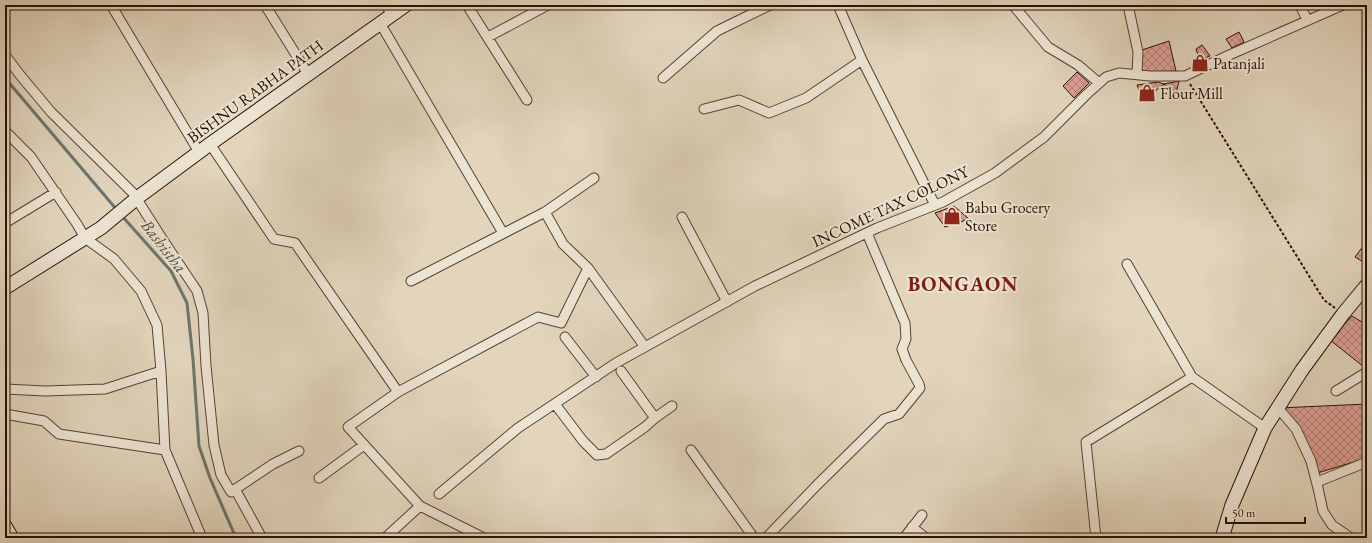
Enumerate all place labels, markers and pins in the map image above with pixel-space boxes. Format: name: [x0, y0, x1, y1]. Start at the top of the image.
shop icon: Patanjali: [1190, 53, 1210, 73]
place label: Patanjali: [1213, 53, 1265, 74]
shop icon: Flour Mill: [1137, 83, 1157, 103]
place label: Flour Mill: [1160, 83, 1223, 104]
place label: Babu Grocery Store: [965, 197, 1051, 236]
shop icon: Babu Grocery Store: [942, 206, 962, 226]

